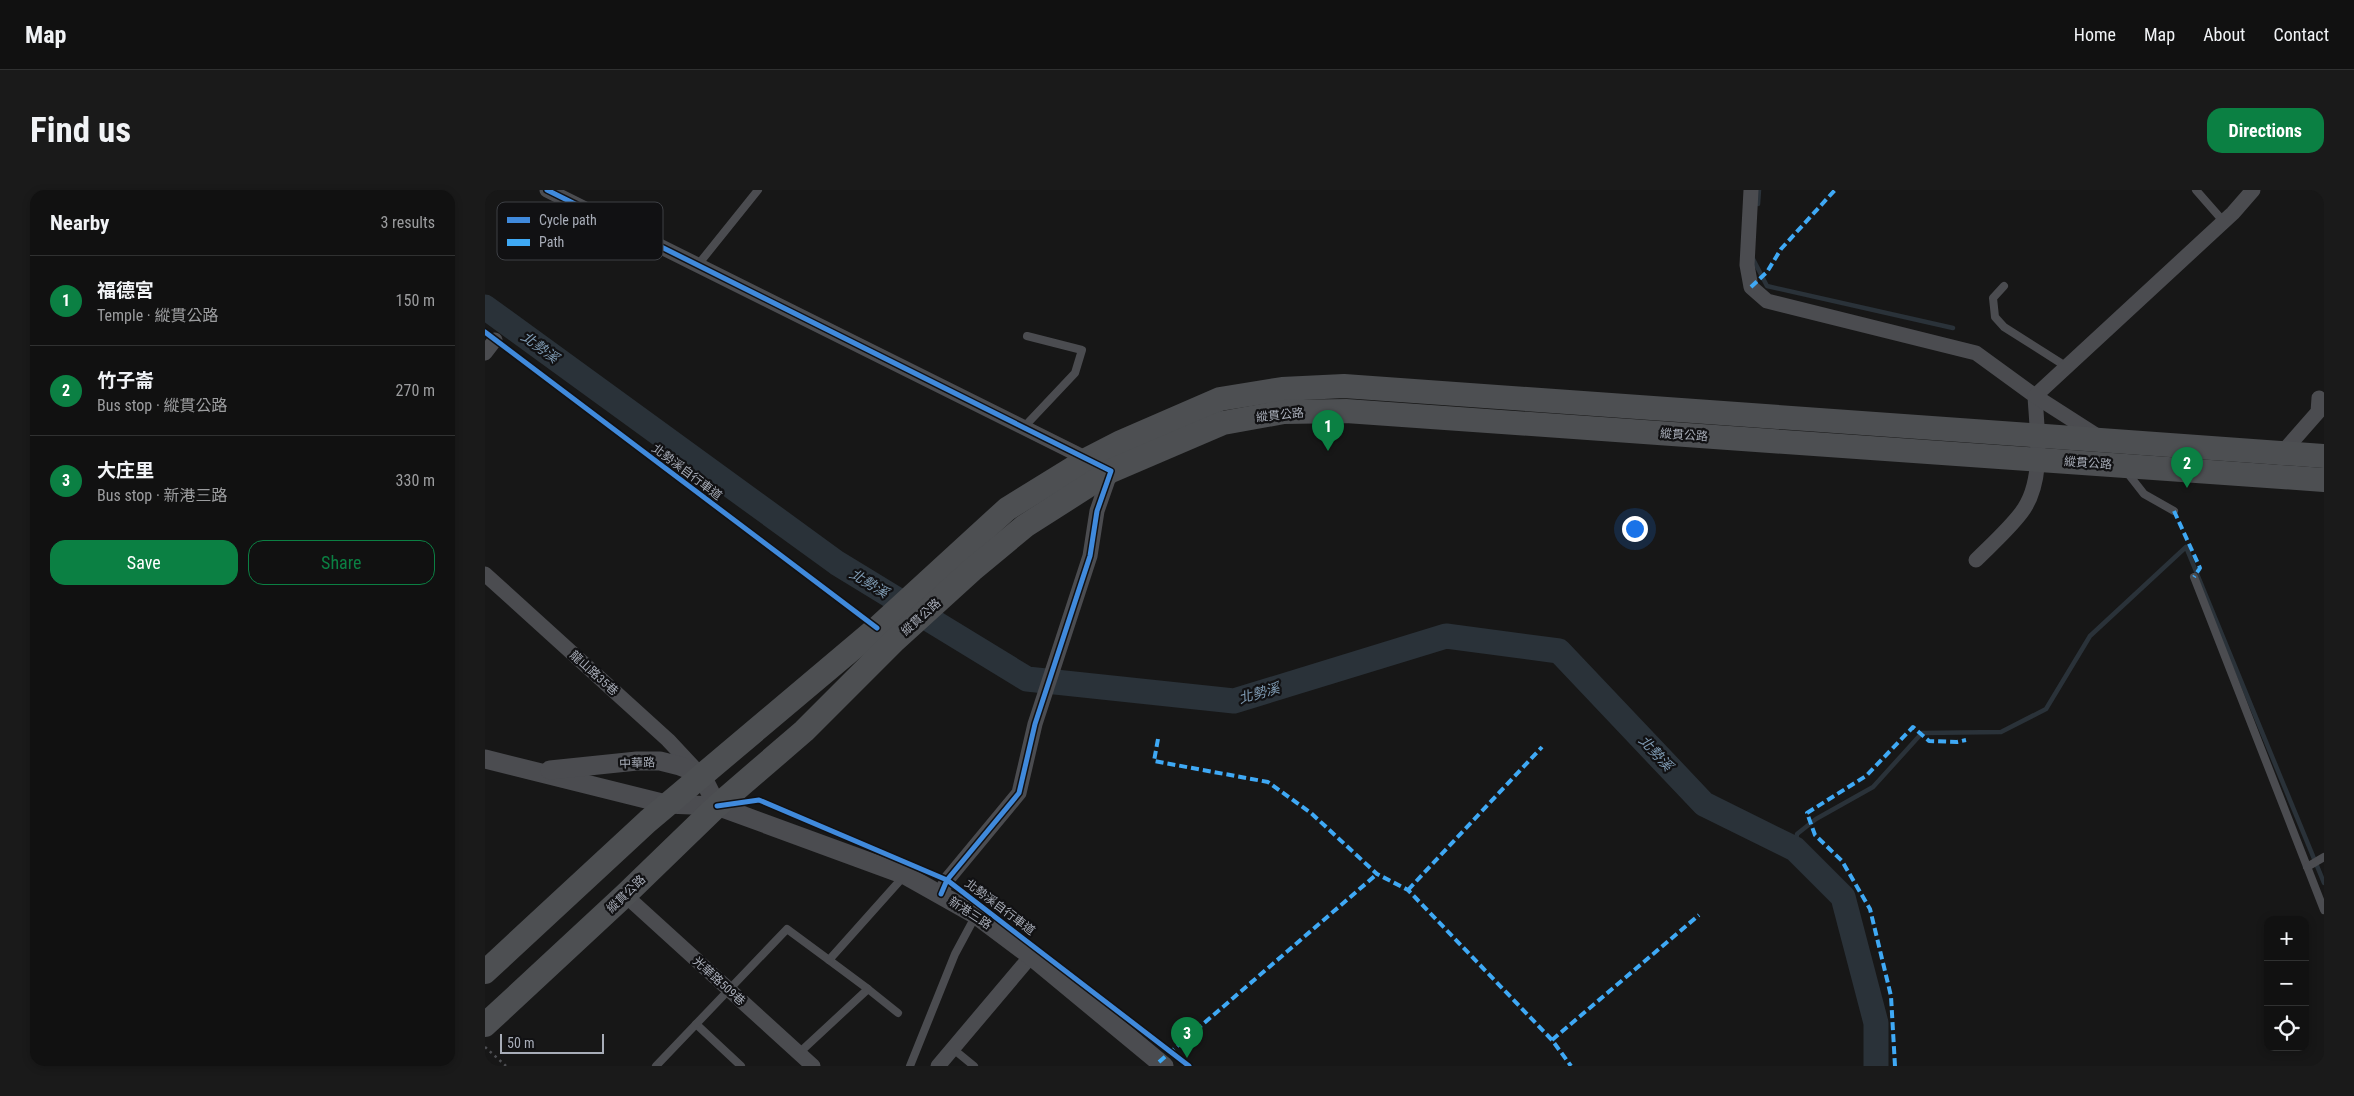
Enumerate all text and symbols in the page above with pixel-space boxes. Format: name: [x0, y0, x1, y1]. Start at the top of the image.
text: Map: [25, 21, 66, 49]
text: Home: [2074, 24, 2116, 45]
text: Map: [2144, 24, 2175, 45]
text: About: [2203, 24, 2245, 45]
text: Contact: [2273, 24, 2329, 45]
button: Directions: [2207, 108, 2324, 153]
text: Find us: [30, 110, 131, 151]
legend: [497, 202, 663, 260]
text: Nearby: [50, 211, 109, 235]
text: Cycle path: [539, 212, 597, 228]
text: 3 results: [380, 213, 435, 232]
text: Path: [539, 234, 564, 250]
text: 福德宮: [97, 279, 154, 302]
text: 1: [62, 291, 70, 310]
text: 150 m: [396, 291, 435, 310]
text: Temple · 縱貫公路: [97, 306, 218, 325]
water label: 北勢溪: [518, 328, 563, 367]
text: 竹子崙: [97, 369, 154, 392]
text: 2: [62, 381, 70, 400]
text: 270 m: [396, 381, 435, 400]
text: Bus stop · 縱貫公路: [97, 396, 227, 415]
street label: 縱貫公路: [1255, 406, 1305, 424]
pin: 1: [1312, 410, 1344, 451]
street label: 縱貫公路: [1660, 426, 1708, 444]
street label: 北勢溪自行車道: [649, 441, 725, 503]
pin: 2: [2171, 447, 2203, 488]
street label: 縱貫公路: [2064, 454, 2112, 472]
text: 大庄里: [97, 459, 154, 482]
text: 3: [62, 471, 70, 490]
text: 330 m: [396, 471, 435, 490]
text: Bus stop · 新港三路: [97, 486, 227, 505]
your location: [1622, 516, 1648, 542]
button: Save: [50, 540, 238, 585]
button: Share: [248, 540, 435, 585]
water label: 北勢溪: [847, 565, 893, 602]
street label: 縱貫公路: [898, 596, 944, 638]
street label: 龍山路35巷: [567, 648, 621, 698]
water label: 北勢溪: [1237, 679, 1283, 706]
water label: 北勢溪: [1636, 732, 1678, 775]
street label: 中華路: [619, 755, 655, 771]
street label: 縱貫公路: [604, 872, 648, 916]
street label: 北勢溪自行車道: [962, 876, 1038, 938]
street label: 新港三路: [946, 894, 994, 932]
map controls: [2264, 916, 2309, 1051]
button: +: [2264, 916, 2309, 961]
street label: 光華路509巷: [690, 954, 748, 1008]
button: −: [2264, 961, 2309, 1006]
button: locate: [2264, 1006, 2309, 1051]
pin: 3: [1171, 1017, 1203, 1058]
scale bar: [500, 1031, 604, 1054]
text: 50 m: [507, 1035, 535, 1051]

